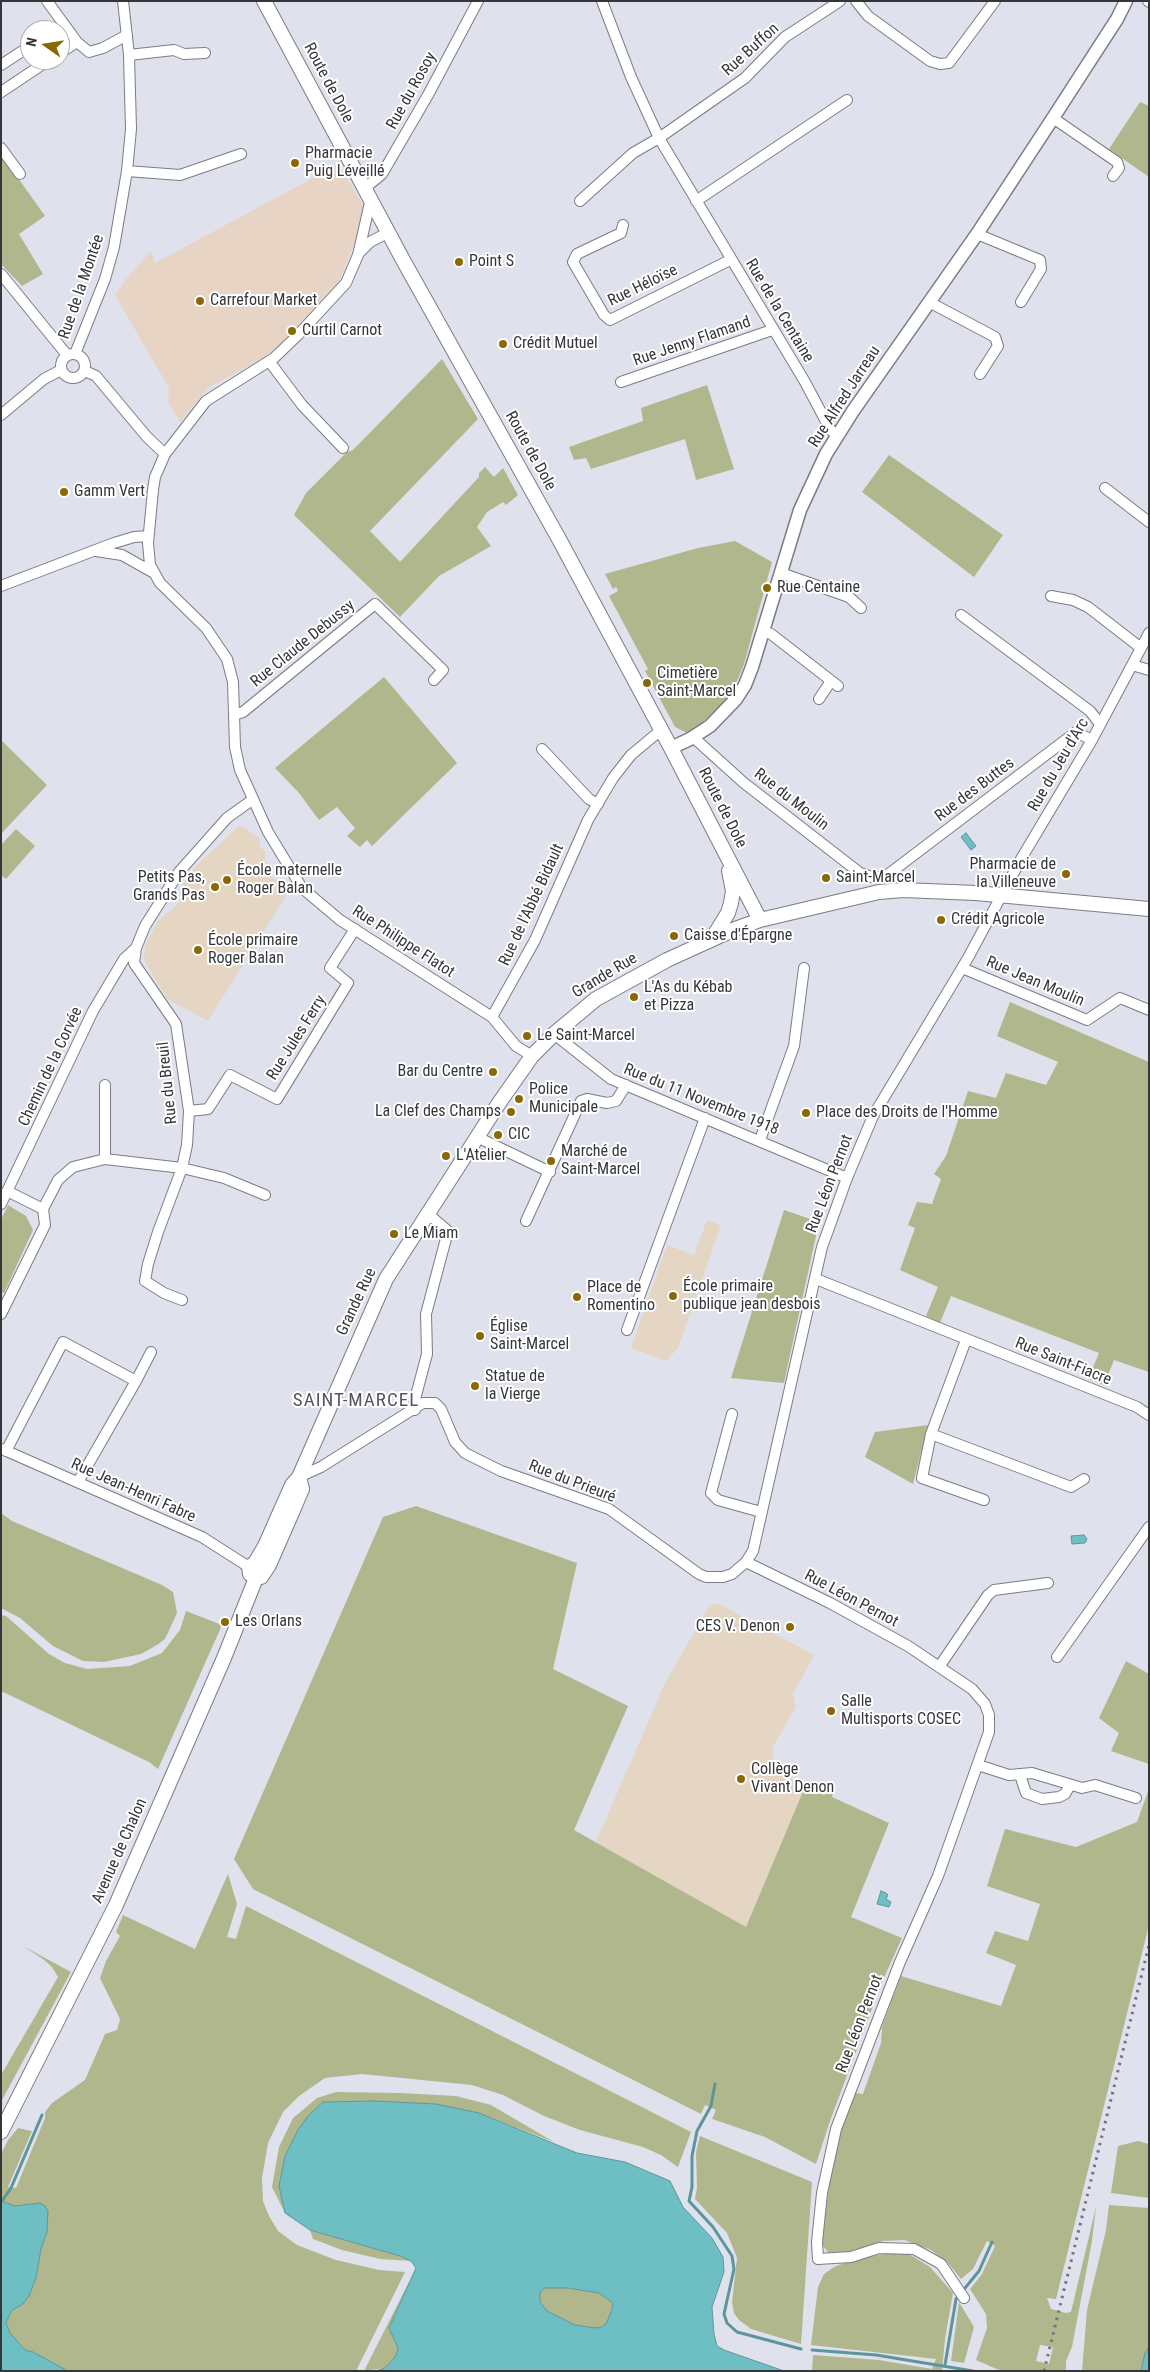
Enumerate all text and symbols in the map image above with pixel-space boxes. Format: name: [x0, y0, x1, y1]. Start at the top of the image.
north arrow: [20, 20, 70, 70]
street label: Rue Buffon: [719, 20, 783, 80]
text: N: [23, 36, 40, 48]
street label: Route de Dole: [299, 40, 357, 126]
street label: Rue du Rosoy: [383, 49, 441, 133]
place label: Pharmacie Puig Léveillé: [305, 144, 385, 182]
marker: Pharmacie Puig Léveillé: [289, 157, 301, 169]
street label: Rue de la Montée: [55, 232, 109, 342]
place label: Point S: [469, 252, 514, 272]
marker: Point S: [453, 256, 465, 268]
street label: Rue de la Centaine: [741, 256, 817, 366]
street label: Rue Héloïse: [605, 261, 681, 311]
place label: Carrefour Market: [210, 291, 317, 311]
marker: Carrefour Market: [194, 295, 206, 307]
street label: Rue Jenny Flamand: [631, 313, 753, 371]
place label: Curtil Carnot: [302, 321, 382, 341]
marker: Curtil Carnot: [286, 325, 298, 337]
place label: Crédit Mutuel: [513, 334, 598, 354]
marker: Crédit Mutuel: [497, 338, 509, 350]
street label: Rue Alfred Jarreau: [805, 343, 885, 451]
street label: Route de Dole: [500, 408, 560, 494]
place label: Gamm Vert: [74, 482, 145, 502]
marker: Gamm Vert: [58, 486, 70, 498]
place label: Rue Centaine: [777, 578, 860, 598]
marker: Rue Centaine: [761, 582, 773, 594]
street label: Rue Claude Debussy: [247, 596, 359, 692]
place label: Cimetière Saint-Marcel: [657, 664, 736, 702]
marker: Cimetière Saint-Marcel: [641, 677, 653, 689]
street label: Rue du Jeu d'Arc: [1025, 715, 1093, 815]
street label: Rue des Buttes: [931, 754, 1019, 826]
street label: Route de Dole: [694, 765, 750, 851]
street label: Rue du Moulin: [750, 765, 832, 835]
street label: Rue de l'Abbé Bidault: [495, 841, 569, 969]
place label: Pharmacie de la Villeneuve: [969, 855, 1056, 893]
place label: École maternelle Roger Balan: [237, 861, 342, 899]
place label: Petits Pas, Grands Pas: [133, 868, 205, 906]
place label: Saint-Marcel: [836, 868, 915, 888]
marker: Pharmacie de la Villeneuve: [1060, 868, 1072, 880]
marker: Saint-Marcel: [820, 872, 832, 884]
marker: École maternelle Roger Balan: [221, 874, 233, 886]
marker: Petits Pas, Grands Pas: [209, 881, 221, 893]
street label: Rue Philippe Flatot: [348, 902, 458, 982]
place label: Crédit Agricole: [951, 910, 1045, 930]
marker: Crédit Agricole: [935, 914, 947, 926]
place label: Caisse d'Épargne: [684, 926, 792, 946]
marker: Caisse d'Épargne: [668, 930, 680, 942]
place label: École primaire Roger Balan: [208, 931, 298, 969]
marker: École primaire Roger Balan: [192, 944, 204, 956]
street label: Grande Rue: [569, 949, 641, 1003]
street label: Rue Jean Moulin: [983, 953, 1087, 1011]
place label: L'As du Kébab et Pizza: [644, 978, 732, 1016]
marker: L'As du Kébab et Pizza: [628, 991, 640, 1003]
street label: Rue Jules Ferry: [263, 992, 331, 1084]
street label: Chemin de la Corvée: [15, 1004, 87, 1130]
place label: Le Saint-Marcel: [537, 1026, 635, 1046]
marker: Le Saint-Marcel: [521, 1030, 533, 1042]
street label: Rue du Breuil: [154, 1041, 182, 1125]
street label: Rue du 11 Novembre 1918: [621, 1060, 781, 1140]
place label: Bar du Centre: [397, 1062, 483, 1082]
marker: Bar du Centre: [487, 1066, 499, 1078]
place label: Police Municipale: [529, 1080, 598, 1118]
marker: Police Municipale: [513, 1093, 525, 1105]
place label: La Clef des Champs: [375, 1102, 501, 1122]
place label: Place des Droits de l'Homme: [816, 1103, 998, 1123]
marker: La Clef des Champs: [505, 1106, 517, 1118]
marker: Place des Droits de l'Homme: [800, 1107, 812, 1119]
place label: CIC: [508, 1125, 530, 1145]
marker: CIC: [492, 1129, 504, 1141]
street label: Rue Léon Pernot: [802, 1132, 858, 1236]
place label: Marché de Saint-Marcel: [561, 1142, 640, 1180]
place label: L'Atelier: [456, 1146, 507, 1166]
marker: L'Atelier: [440, 1150, 452, 1162]
marker: Marché de Saint-Marcel: [545, 1155, 557, 1167]
place label: Le Miam: [404, 1224, 458, 1244]
marker: Le Miam: [388, 1228, 400, 1240]
street label: Grande Rue: [333, 1265, 381, 1339]
place label: École primaire publique jean desbois: [683, 1277, 821, 1315]
place label: Place de Romentino: [587, 1278, 655, 1316]
marker: École primaire publique jean desbois: [667, 1290, 679, 1302]
marker: Place de Romentino: [571, 1291, 583, 1303]
place label: Église Saint-Marcel: [490, 1317, 569, 1355]
marker: Église Saint-Marcel: [474, 1330, 486, 1342]
street label: Rue Saint-Fiacre: [1012, 1334, 1114, 1390]
place label: Statue de la Vierge: [485, 1367, 545, 1405]
marker: Statue de la Vierge: [469, 1380, 481, 1392]
district label: SAINT-MARCEL: [291, 1390, 421, 1412]
street label: Rue Jean-Henri Fabre: [68, 1455, 198, 1527]
street label: Rue du Prieuré: [526, 1457, 618, 1507]
street label: Rue Léon Pernot: [801, 1566, 901, 1632]
place label: Les Orlans: [235, 1612, 302, 1632]
marker: Les Orlans: [219, 1616, 231, 1628]
place label: CES V. Denon: [696, 1617, 780, 1637]
marker: CES V. Denon: [784, 1621, 796, 1633]
place label: Salle Multisports COSEC: [841, 1692, 961, 1730]
marker: Salle Multisports COSEC: [825, 1705, 837, 1717]
place label: Collège Vivant Denon: [751, 1760, 834, 1798]
marker: Collège Vivant Denon: [735, 1773, 747, 1785]
street label: Avenue de Chalon: [88, 1796, 152, 1906]
street label: Rue Léon Pernot: [832, 1972, 888, 2076]

